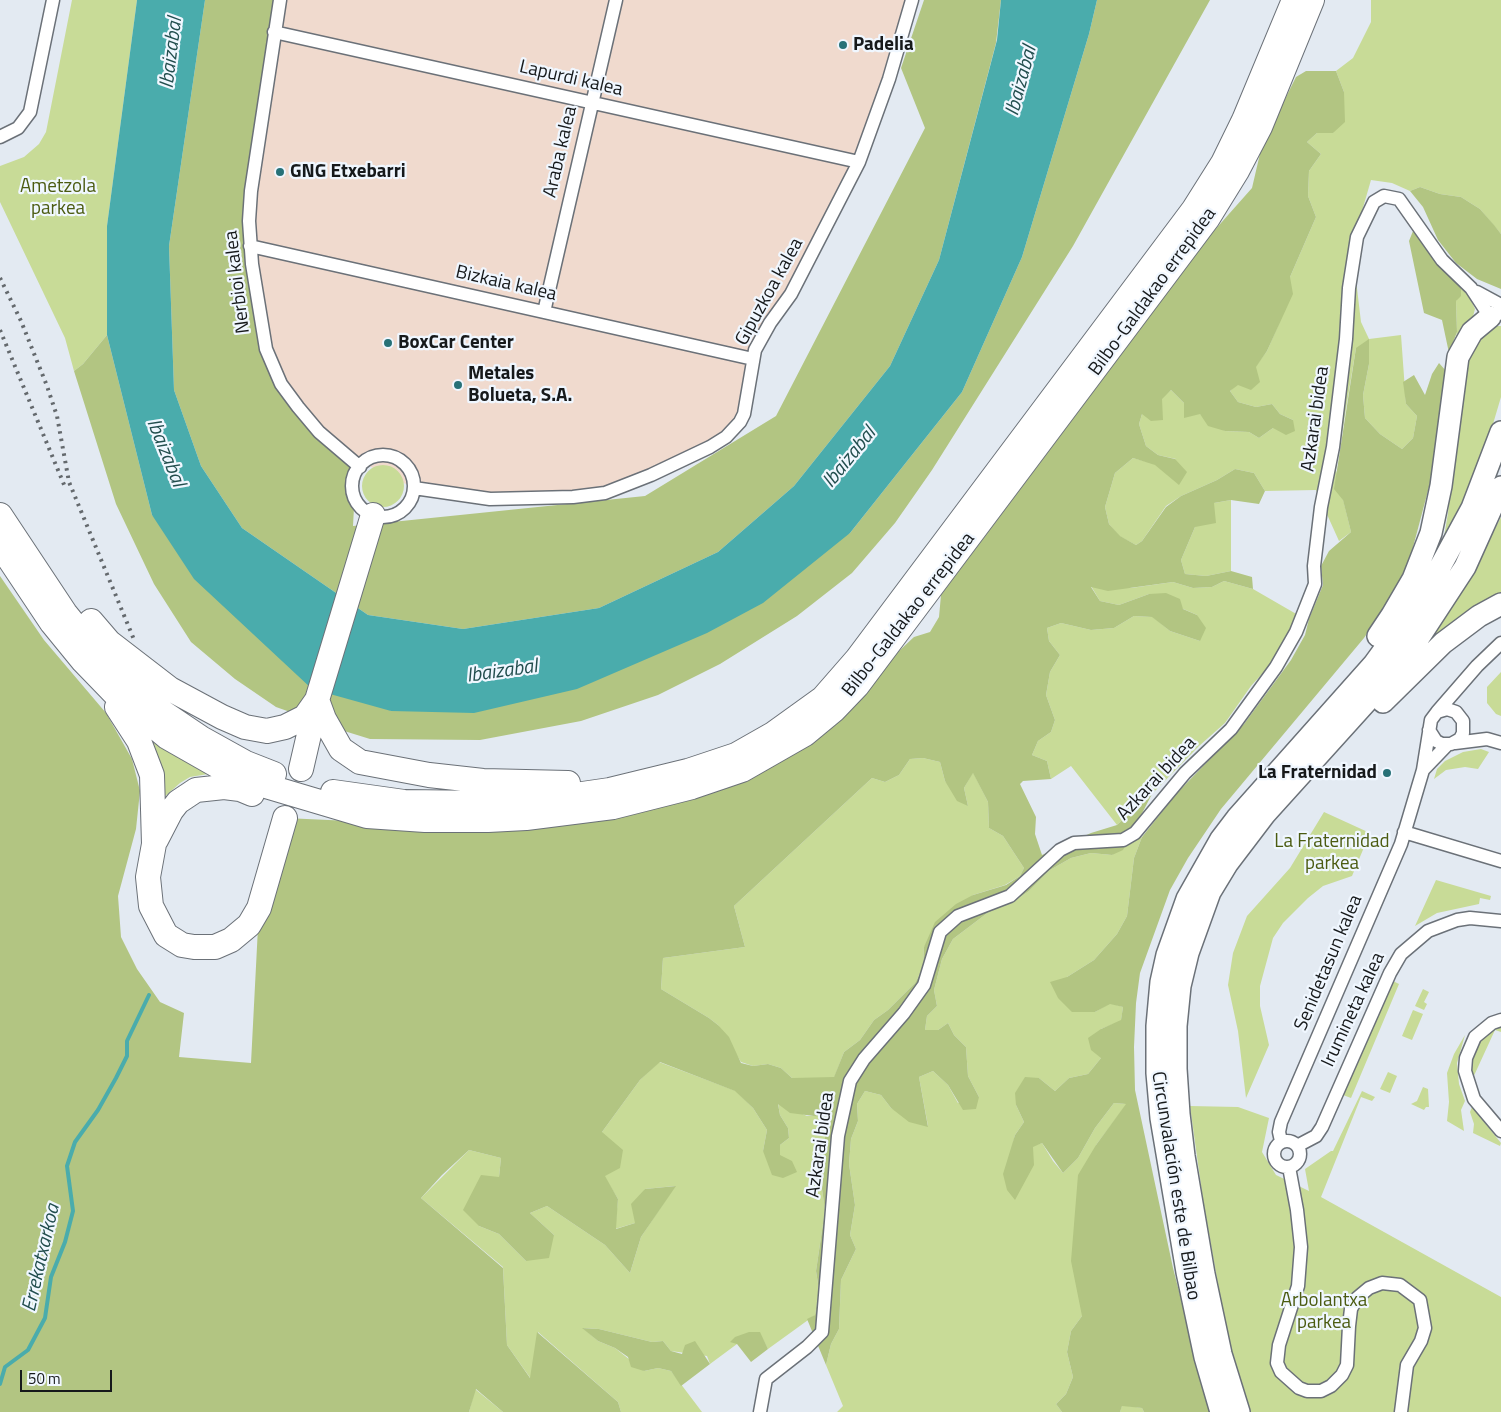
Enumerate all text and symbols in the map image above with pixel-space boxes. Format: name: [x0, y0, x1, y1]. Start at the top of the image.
water label: Ibaizabal: [156, 16, 188, 90]
place label: Padelia: [853, 34, 914, 56]
marker: Padelia: [837, 39, 849, 51]
water label: Ibaizabal: [1001, 43, 1043, 119]
street label: Lapurdi kalea: [517, 56, 625, 102]
street label: Araba kalea: [539, 104, 583, 200]
place label: GNG Etxebarri: [290, 161, 406, 183]
marker: GNG Etxebarri: [274, 166, 286, 178]
park label: Ametzola parkea: [20, 176, 96, 220]
street label: Bilbo-Galdakao errepidea: [1084, 204, 1222, 380]
street label: Nerbioi kalea: [220, 229, 256, 335]
street label: Gipuzkoa kalea: [731, 234, 809, 350]
street label: Bizkaia kalea: [453, 261, 559, 307]
place label: BoxCar Center: [398, 332, 514, 354]
marker: BoxCar Center: [382, 337, 394, 349]
place label: Metales Bolueta, S.A.: [468, 363, 572, 407]
street label: Azkarai bidea: [1297, 365, 1335, 473]
marker: Metales Bolueta, S.A.: [452, 379, 464, 391]
water label: Ibaizabal: [141, 415, 189, 491]
water label: Ibaizabal: [818, 423, 882, 493]
street label: Bilbo-Galdakao errepidea: [838, 528, 980, 702]
water label: Ibaizabal: [465, 655, 539, 689]
street label: Azkarai bidea: [1112, 732, 1202, 826]
place label: La Fraternidad: [1258, 762, 1377, 784]
marker: La Fraternidad: [1381, 767, 1393, 779]
park label: La Fraternidad parkea: [1274, 831, 1390, 875]
street label: Senidetasun kalea: [1290, 892, 1368, 1034]
street label: Irumineta kalea: [1318, 949, 1390, 1071]
street label: Circunvalación este de Bilbao: [1146, 1070, 1204, 1302]
street label: Azkarai bidea: [802, 1091, 840, 1199]
water label: Errekatxarkoa: [18, 1202, 66, 1314]
park label: Arbolantxa parkea: [1281, 1290, 1367, 1334]
scale bar: [22, 1360, 115, 1392]
text: 50 m: [28, 1367, 61, 1390]

